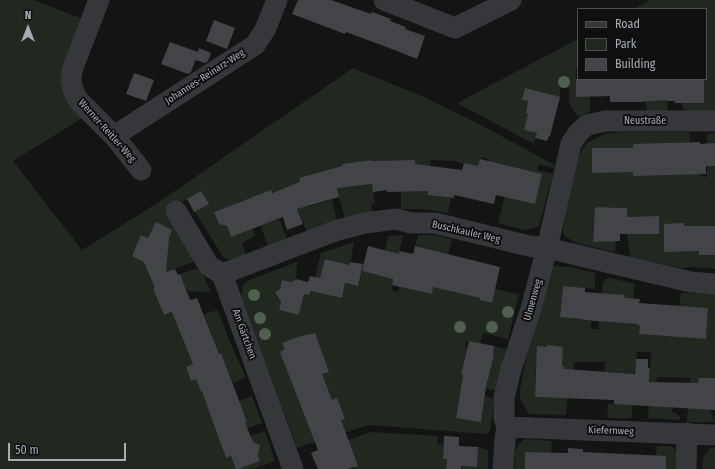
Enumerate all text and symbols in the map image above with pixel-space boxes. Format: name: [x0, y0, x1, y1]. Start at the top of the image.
north arrow: [8, 8, 48, 48]
legend: [577, 8, 707, 80]
text: N: [25, 9, 31, 22]
text: Road: [615, 17, 640, 31]
text: Park: [615, 37, 636, 51]
street label: Johannes-Reinarz-Weg: [163, 47, 247, 107]
text: Building: [615, 57, 655, 71]
street label: Werner-Reitler-Weg: [76, 97, 138, 165]
street label: Neustraße: [624, 115, 666, 127]
street label: Buschkauler Weg: [431, 218, 501, 246]
street label: Ulmenweg: [521, 278, 545, 322]
street label: Am Gärtchen: [229, 307, 259, 361]
street label: Kiefernweg: [588, 424, 634, 438]
scale bar: [10, 435, 128, 461]
text: 50 m: [15, 443, 39, 457]

